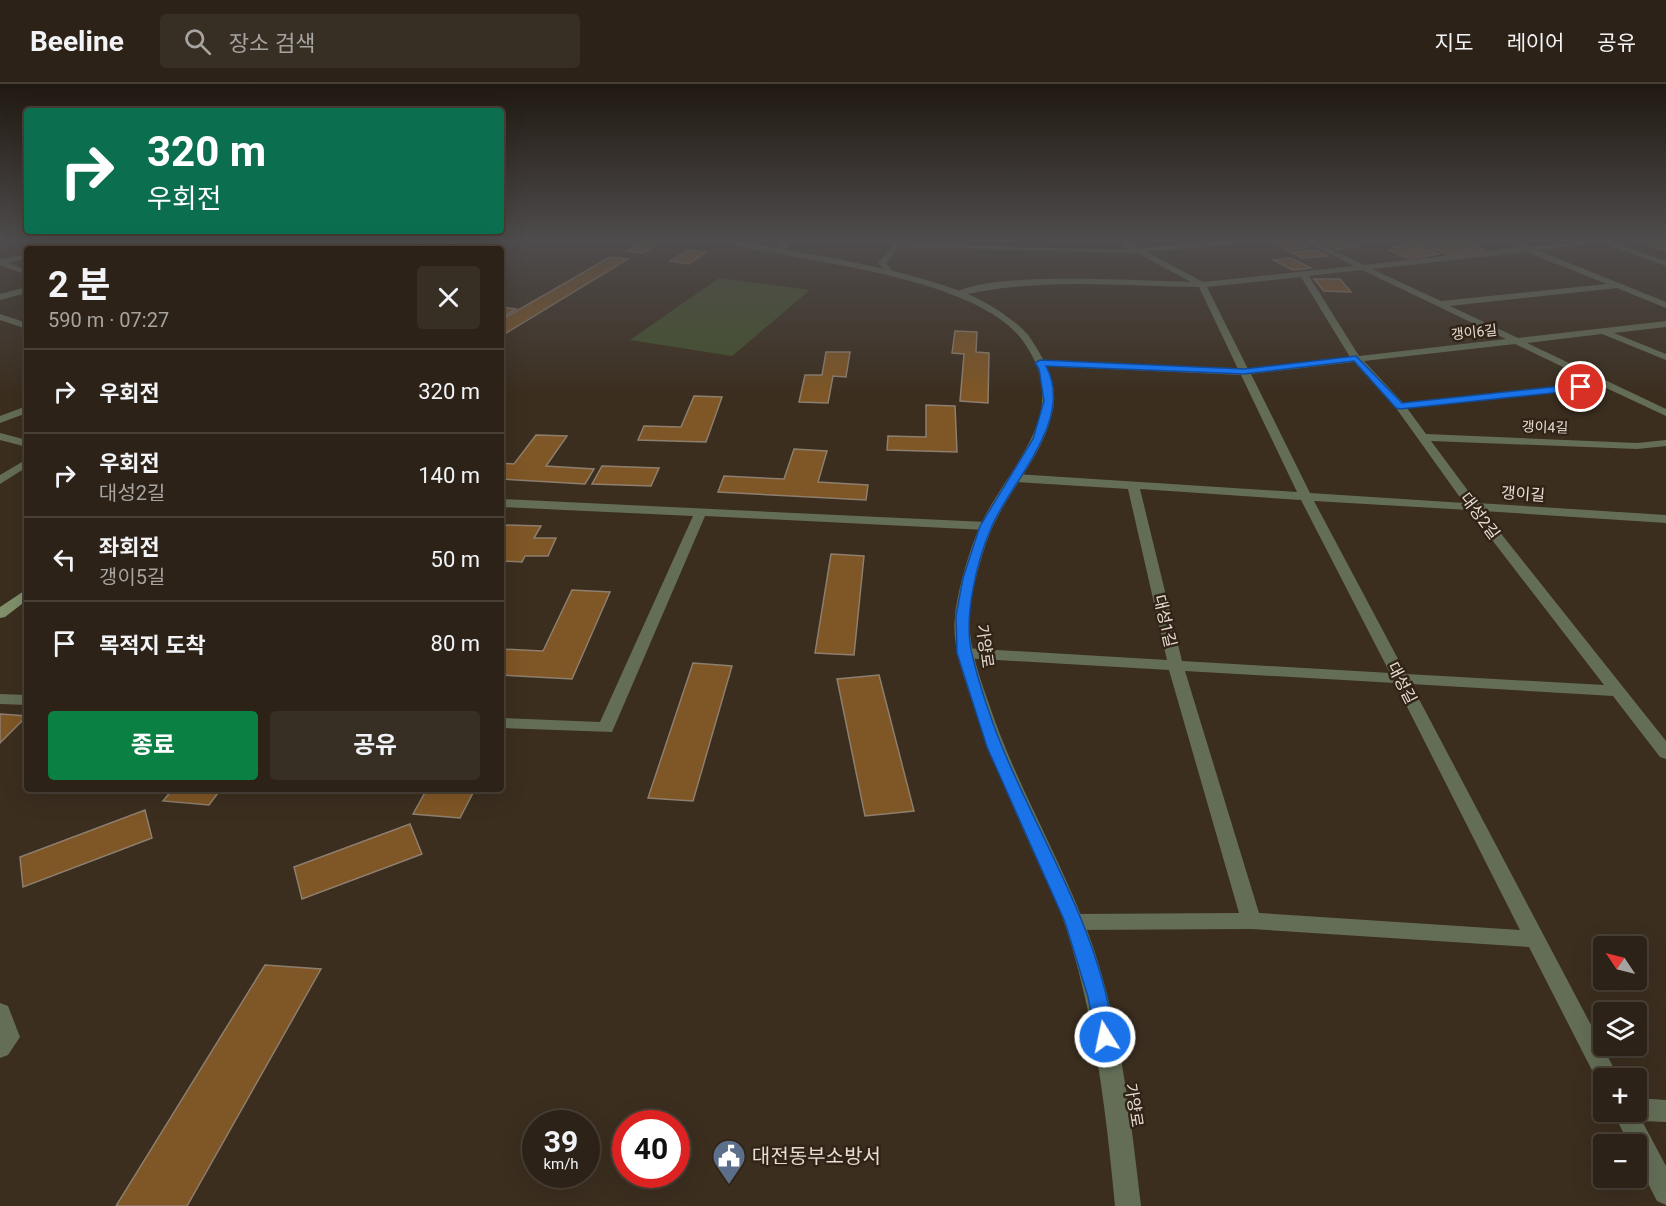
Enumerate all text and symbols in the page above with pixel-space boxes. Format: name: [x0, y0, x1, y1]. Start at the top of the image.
search box: [160, 14, 580, 68]
text: Beeline: [30, 25, 124, 58]
icon: search: [181, 25, 214, 58]
text: 장소 검색: [229, 31, 315, 56]
text: 지도: [1435, 31, 1473, 55]
text: 레이어: [1506, 31, 1564, 55]
text: 공유: [1597, 31, 1636, 55]
text: 320 m: [147, 127, 266, 176]
icon: right: [48, 132, 126, 210]
text: 우회전: [147, 183, 222, 215]
text: 2 분: [48, 264, 111, 306]
button: close: [417, 266, 480, 329]
text: 590 m · 07:27: [48, 308, 169, 332]
street label: 갱이6길: [1450, 322, 1498, 342]
pin: [1555, 361, 1606, 412]
icon: arrive: [1564, 370, 1597, 403]
icon: right: [48, 375, 81, 408]
text: 320 m: [418, 379, 480, 404]
text: 우회전: [99, 381, 160, 406]
street label: 갱이4길: [1521, 418, 1569, 436]
text: 우회전: [99, 451, 160, 476]
icon: right: [48, 459, 81, 492]
text: 140 m: [418, 463, 480, 488]
text: 대성2길: [99, 481, 165, 505]
street label: 갱이길: [1500, 483, 1546, 505]
street label: 대성2길: [1456, 489, 1504, 543]
text: 좌회전: [99, 535, 160, 560]
icon: left: [48, 543, 81, 576]
text: 50 m: [431, 547, 480, 572]
text: 갱이5길: [99, 565, 165, 589]
street label: 대성1길: [1150, 593, 1180, 649]
street label: 가양로: [973, 623, 998, 669]
icon: arrive: [48, 627, 81, 660]
text: 80 m: [431, 631, 480, 656]
text: 목적지 도착: [99, 633, 206, 658]
street label: 대성길: [1384, 659, 1420, 707]
button: 종료: [48, 711, 258, 780]
button: 공유: [270, 711, 480, 780]
north arrow: [1593, 936, 1647, 990]
map controls: [1593, 936, 1647, 1188]
button: layers: [1593, 1002, 1647, 1056]
position arrow: [1073, 1005, 1137, 1069]
button: +: [1593, 1068, 1647, 1122]
street label: 가양로: [1121, 1082, 1147, 1129]
speed limit sign: 40: [612, 1110, 690, 1188]
text: 39: [544, 1124, 578, 1159]
button: −: [1593, 1134, 1647, 1188]
public building icon: 대전동부소방서: [711, 1138, 747, 1185]
place label: 대전동부소방서: [752, 1144, 881, 1168]
text: km/h: [543, 1155, 579, 1173]

